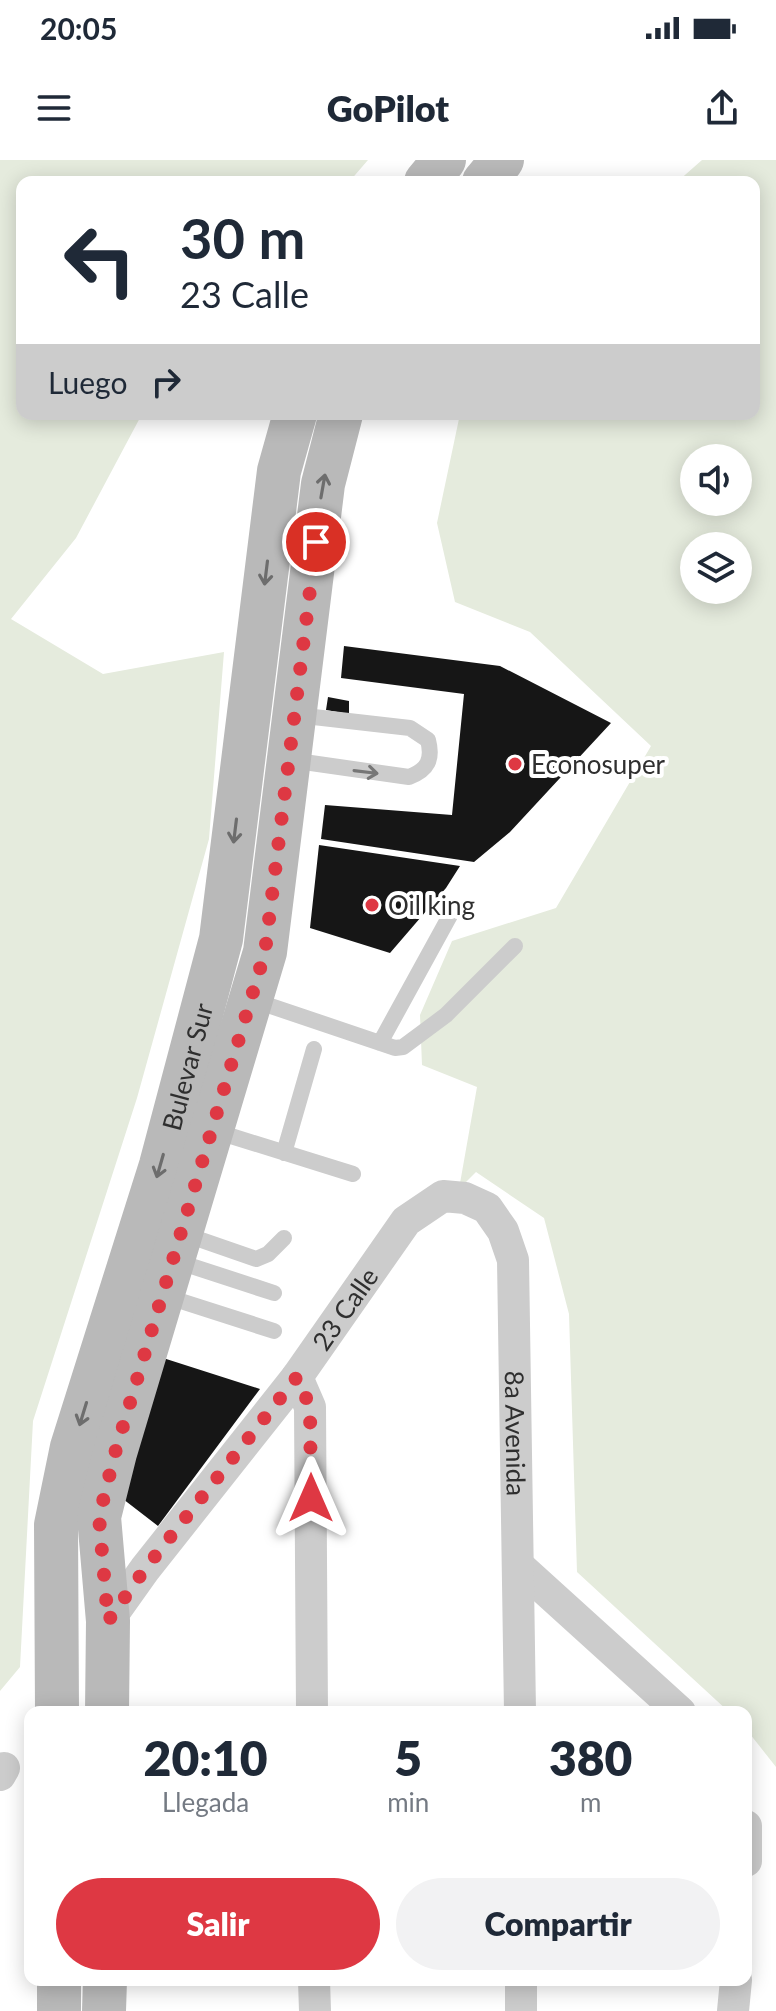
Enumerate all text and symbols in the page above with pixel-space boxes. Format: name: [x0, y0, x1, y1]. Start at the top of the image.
text: 20:05: [40, 10, 117, 46]
icon: menu: [32, 86, 76, 130]
text: GoPilot: [327, 86, 449, 130]
icon: share: [700, 86, 744, 130]
text: 30 m: [180, 204, 305, 271]
icon: left: [48, 208, 152, 312]
text: 23 Calle: [180, 272, 309, 316]
icon: right: [144, 360, 188, 404]
text: Luego: [48, 364, 128, 400]
map controls: [680, 444, 752, 604]
button: sound: [680, 444, 752, 516]
one-way arrow: [317, 474, 332, 499]
pin: [282, 508, 350, 576]
icon: arrive: [294, 520, 338, 564]
button: layers: [680, 532, 752, 604]
one-way arrow: [259, 559, 274, 586]
place label: Econosuper: [531, 748, 666, 780]
marker: Econosuper: [506, 755, 524, 773]
one-way arrow: [352, 764, 379, 779]
one-way arrow: [227, 817, 242, 844]
place label: Oil king: [388, 889, 475, 921]
marker: Oil king: [363, 896, 381, 914]
street label: Bulevar Sur: [155, 999, 219, 1134]
one-way arrow: [152, 1153, 167, 1179]
street label: 23 Calle: [305, 1261, 385, 1356]
street label: 8a Avenida: [499, 1370, 533, 1496]
one-way arrow: [74, 1402, 89, 1427]
position arrow: [269, 1456, 353, 1540]
text: 20:10: [144, 1729, 268, 1786]
text: 5: [394, 1729, 422, 1786]
text: 380: [549, 1729, 632, 1786]
text: Llegada: [162, 1786, 249, 1818]
text: min: [387, 1786, 429, 1818]
text: m: [580, 1786, 601, 1818]
button: Salir: [56, 1878, 380, 1970]
button: Compartir: [396, 1878, 720, 1970]

